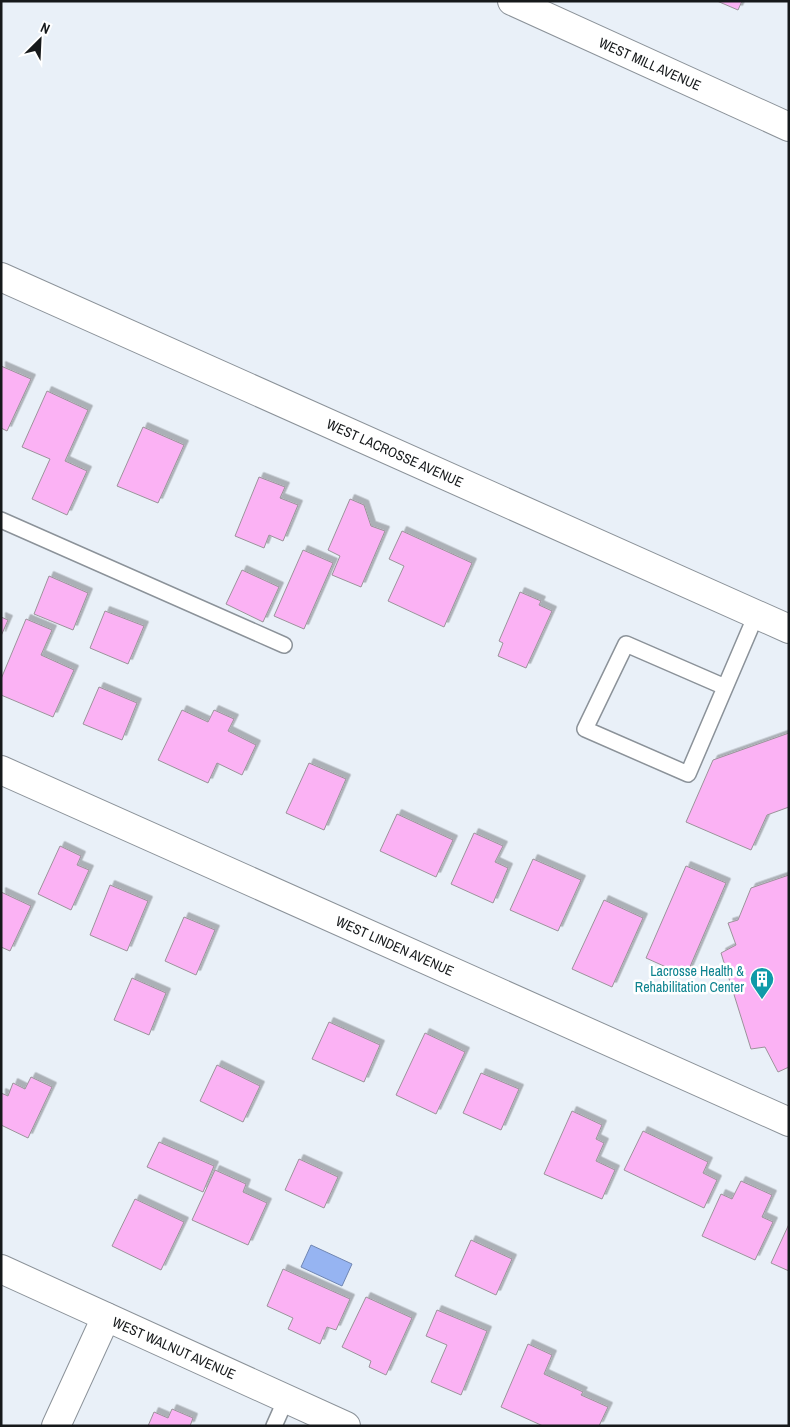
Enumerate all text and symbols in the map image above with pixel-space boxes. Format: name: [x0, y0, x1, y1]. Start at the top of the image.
north arrow: [15, 15, 65, 65]
text: N: [38, 18, 53, 38]
street label: WEST MILL AVENUE: [596, 33, 704, 95]
street label: WEST LACROSSE AVENUE: [324, 415, 466, 491]
street label: WEST LINDEN AVENUE: [333, 912, 457, 980]
place label: Lacrosse Health & Rehabilitation Center: [635, 962, 744, 996]
building icon: Lacrosse Health & Rehabilitation Center: [749, 966, 775, 1000]
street label: WEST WALNUT AVENUE: [110, 1313, 238, 1383]

